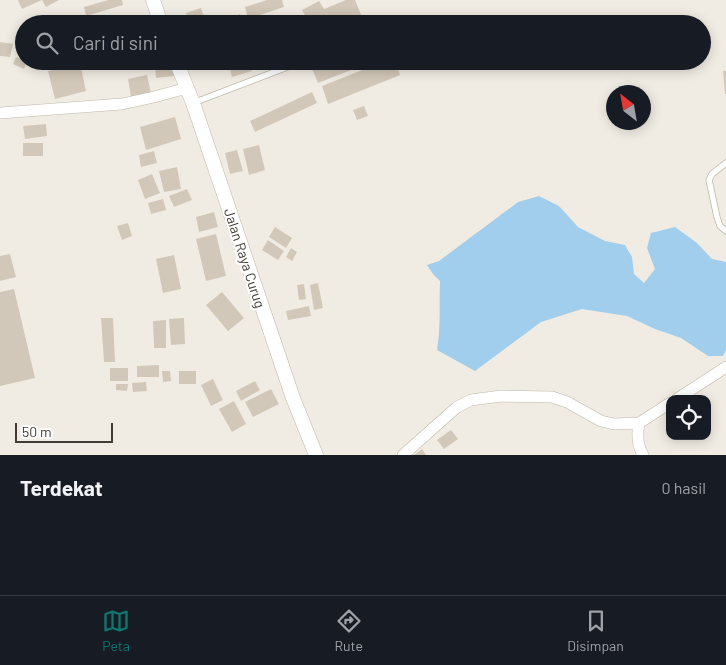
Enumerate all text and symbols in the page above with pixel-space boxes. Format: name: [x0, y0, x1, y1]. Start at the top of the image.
search box: [15, 15, 711, 70]
icon: search: [33, 29, 61, 57]
text: Cari di sini: [73, 31, 158, 54]
north arrow: [606, 85, 651, 130]
street label: Jalan Raya Curug: [221, 206, 269, 310]
map controls: [666, 395, 711, 440]
button: locate: [666, 395, 711, 440]
scale bar: [15, 420, 112, 443]
text: 50 m: [22, 423, 51, 440]
text: Terdekat: [20, 475, 103, 500]
text: 0 hasil: [662, 478, 706, 497]
tab: Peta: [102, 607, 130, 654]
tab: Rute: [335, 607, 363, 654]
tab: Disimpan: [567, 607, 624, 654]

